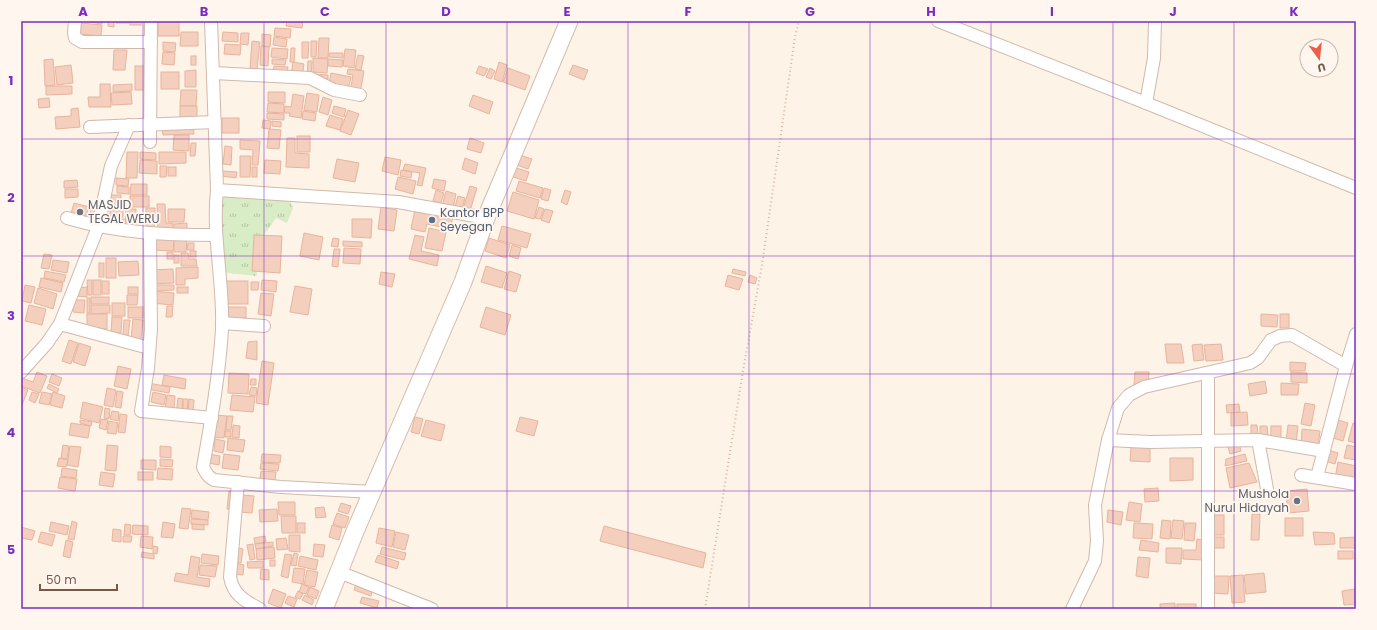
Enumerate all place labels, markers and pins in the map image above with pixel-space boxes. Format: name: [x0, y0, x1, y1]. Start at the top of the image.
place label: MASJID TEGAL WERU: [88, 196, 160, 227]
place label: Kantor BPP Seyegan: [440, 204, 504, 235]
marker: MASJID TEGAL WERU: [75, 207, 85, 217]
marker: Kantor BPP Seyegan: [427, 215, 437, 225]
place label: Mushola Nurul Hidayah: [1205, 485, 1289, 516]
marker: Mushola Nurul Hidayah: [1292, 496, 1302, 506]

